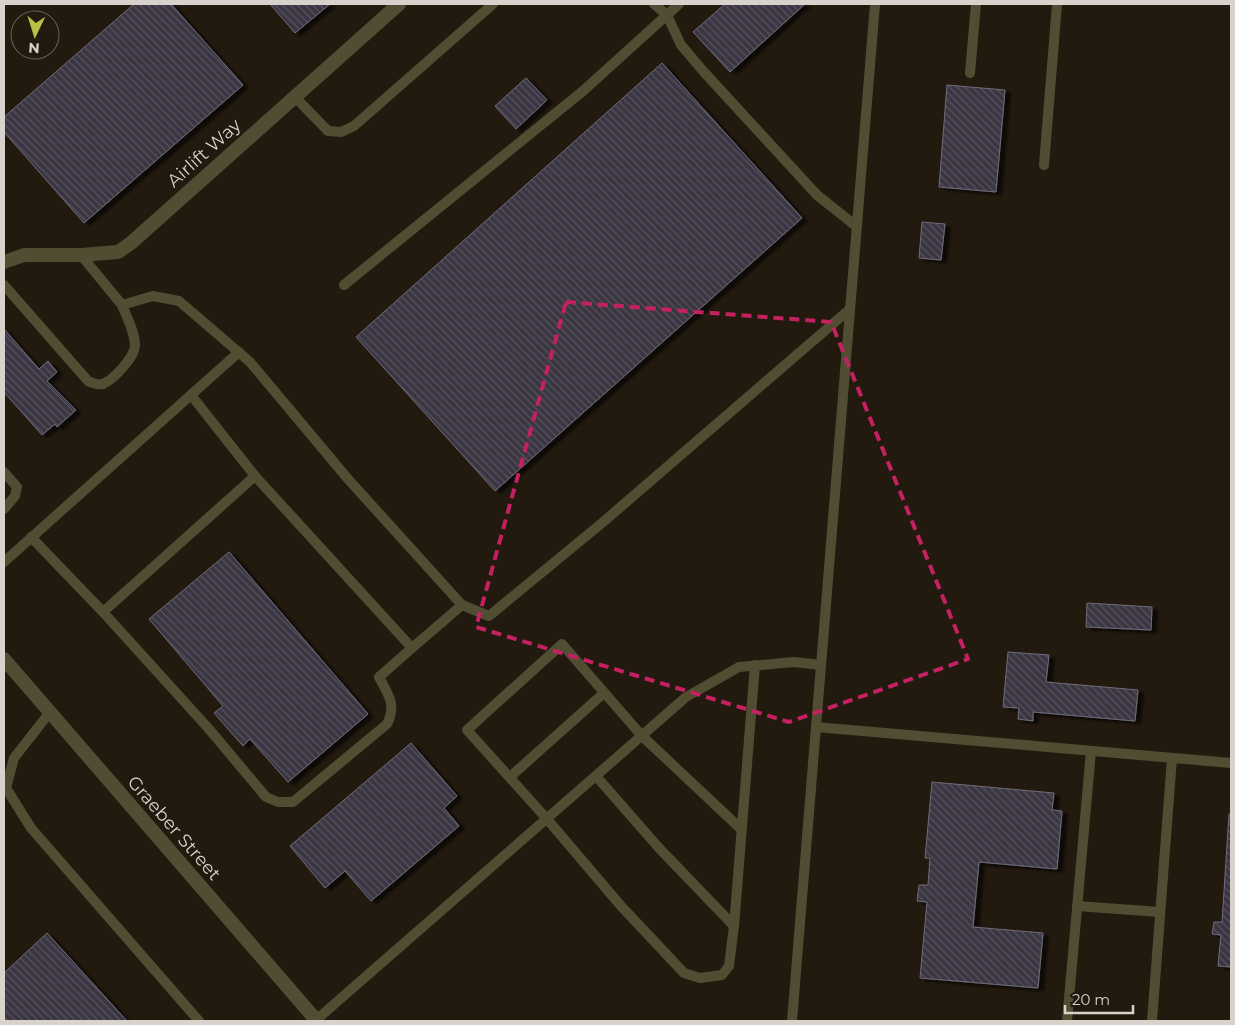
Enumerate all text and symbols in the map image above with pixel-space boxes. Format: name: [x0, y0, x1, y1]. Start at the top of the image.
north arrow: [10, 10, 60, 60]
text: N: [28, 39, 40, 57]
street label: Airlift Way: [163, 114, 246, 192]
street label: Graeber Street: [123, 771, 225, 885]
scale bar: [1065, 982, 1132, 1014]
text: 20 m: [1072, 990, 1110, 1009]

